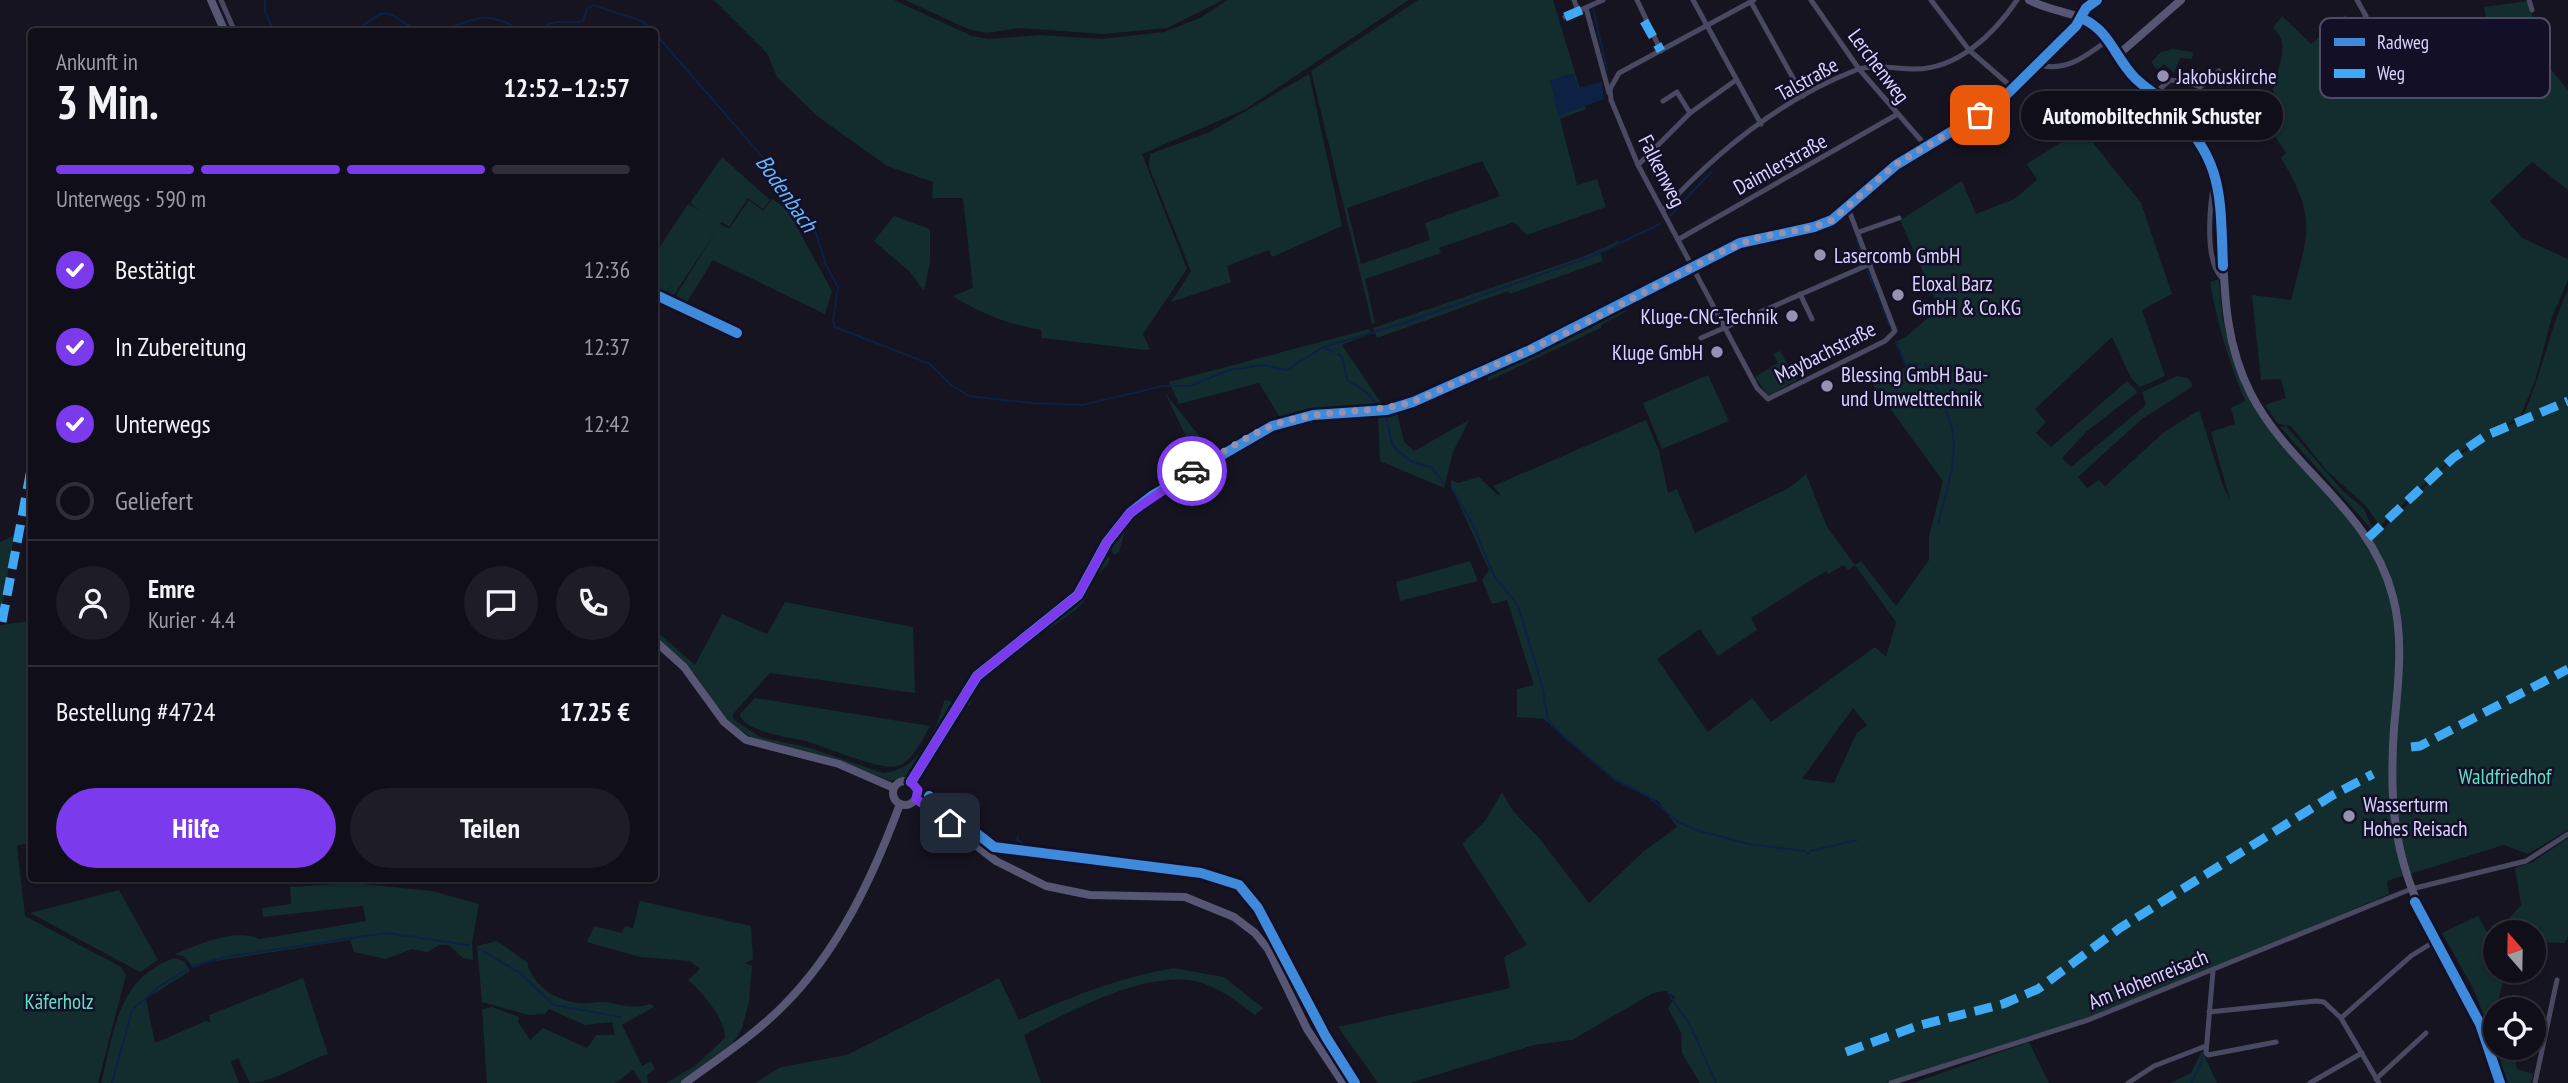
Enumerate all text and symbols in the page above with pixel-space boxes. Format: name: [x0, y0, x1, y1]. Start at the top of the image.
legend: [2320, 18, 2550, 98]
street label: Lerchenweg: [1842, 23, 1916, 109]
text: Radweg: [2377, 30, 2429, 54]
text: Ankunft in: [56, 47, 138, 76]
street label: Talstraße: [1771, 51, 1843, 107]
text: Weg: [2377, 61, 2405, 85]
place label: Jakobuskirche: [2176, 63, 2277, 90]
marker: Jakobuskirche: [2155, 68, 2171, 84]
text: 12:52–12:57: [503, 71, 630, 104]
text: 3 Min.: [56, 72, 159, 132]
pin: [1950, 85, 2010, 145]
callout: Automobiltechnik Schuster: [2022, 90, 2284, 140]
icon: bag: [1961, 96, 1999, 134]
text: Automobiltechnik Schuster: [2042, 101, 2262, 130]
street label: Daimlerstraße: [1728, 127, 1832, 201]
street label: Falkenweg: [1632, 130, 1692, 212]
water label: Bodenbach: [750, 149, 825, 239]
text: Unterwegs · 590 m: [56, 184, 206, 213]
place label: Lasercomb GmbH: [1834, 242, 1960, 269]
marker: Lasercomb GmbH: [1812, 247, 1828, 263]
icon: check: [56, 251, 94, 289]
text: Bestätigt: [115, 253, 196, 286]
text: 12:36: [584, 255, 630, 284]
place label: Eloxal Barz GmbH & Co.KG: [1912, 270, 2021, 321]
marker: Eloxal Barz GmbH & Co.KG: [1890, 287, 1906, 303]
place label: Kluge-CNC-Technik: [1640, 303, 1778, 330]
marker: Kluge-CNC-Technik: [1784, 308, 1800, 324]
street label: Maybachstraße: [1770, 315, 1880, 389]
icon: check: [56, 328, 94, 366]
text: In Zubereitung: [115, 330, 246, 363]
text: 12:37: [584, 332, 630, 361]
place label: Kluge GmbH: [1612, 339, 1703, 366]
marker: Kluge GmbH: [1709, 344, 1725, 360]
place label: Blessing GmbH Bau- und Umwelttechnik: [1841, 361, 1988, 412]
marker: Blessing GmbH Bau- und Umwelttechnik: [1819, 378, 1835, 394]
icon: check: [56, 405, 94, 443]
text: Unterwegs: [115, 407, 210, 440]
text: 12:42: [584, 409, 630, 438]
courier: [1157, 436, 1227, 506]
icon: car: [1173, 452, 1211, 490]
text: Geliefert: [115, 484, 193, 517]
button: person: [56, 566, 130, 640]
button: chat: [464, 566, 538, 640]
button: phone: [556, 566, 630, 640]
text: Emre: [148, 572, 195, 605]
text: Kurier · 4.4: [148, 605, 235, 634]
text: Bestellung #4724: [56, 695, 216, 728]
text: 17.25 €: [560, 695, 630, 728]
park label: Waldfriedhof: [2459, 763, 2552, 790]
button: Hilfe: [56, 788, 336, 868]
button: Teilen: [350, 788, 630, 868]
place label: Wasserturm Hohes Reisach: [2363, 791, 2468, 842]
pin: [920, 793, 980, 853]
icon: home: [931, 804, 969, 842]
marker: Wasserturm Hohes Reisach: [2341, 808, 2357, 824]
north arrow: [2483, 920, 2546, 984]
map controls: [2483, 920, 2546, 1060]
street label: Am Hohenreisach: [2084, 943, 2212, 1015]
park label: Käferholz: [24, 988, 94, 1015]
button: locate: [2483, 997, 2546, 1060]

